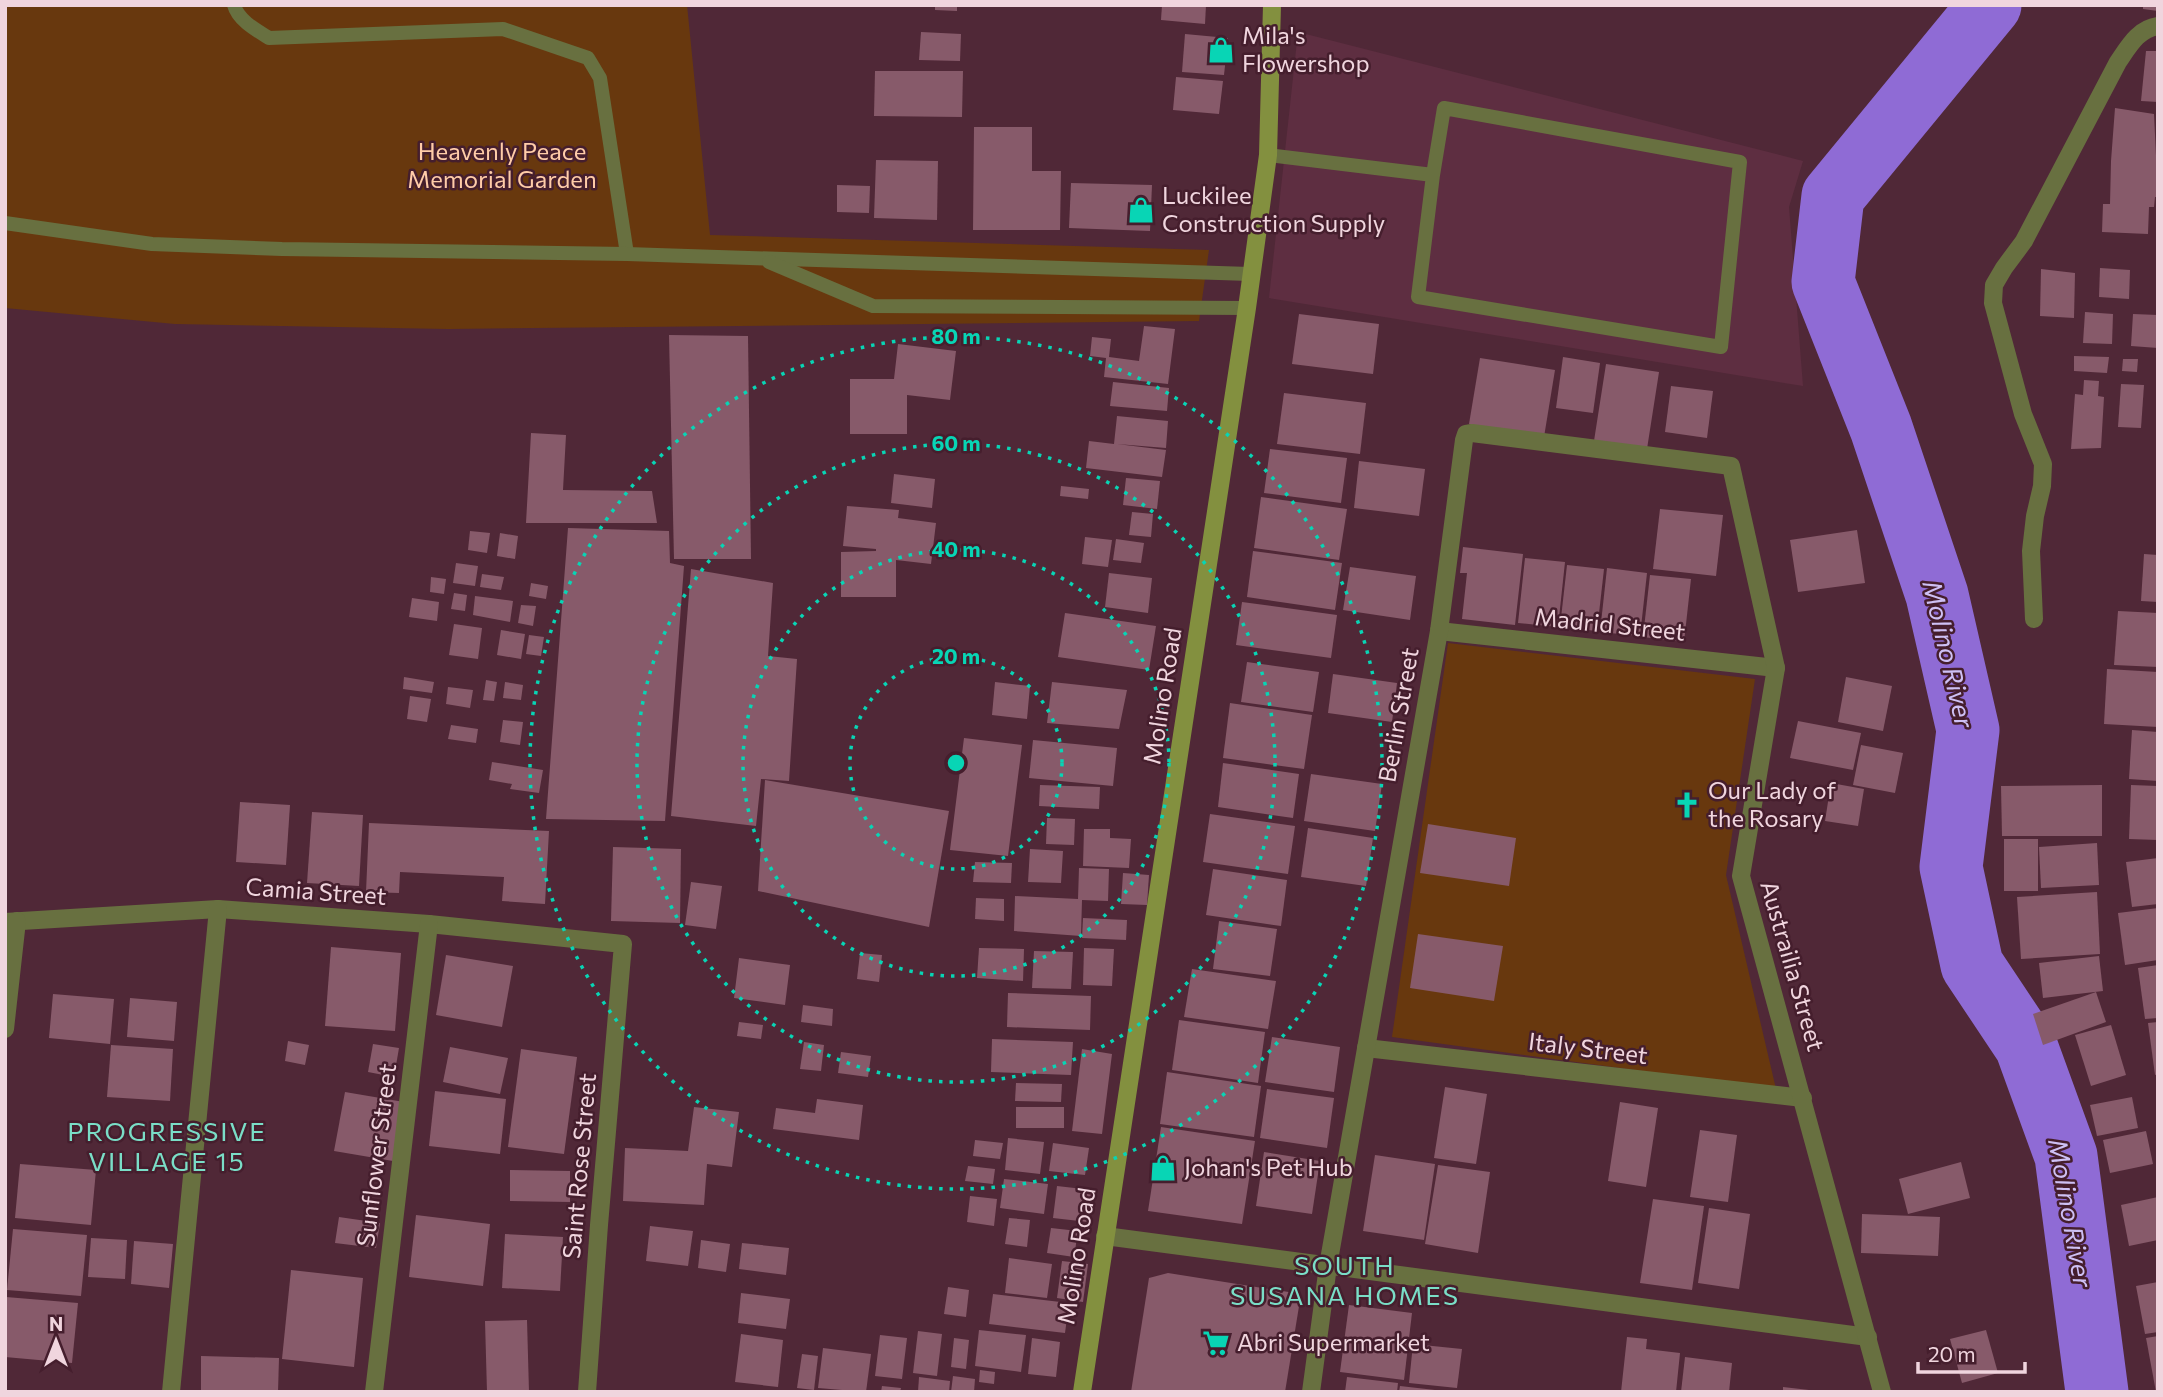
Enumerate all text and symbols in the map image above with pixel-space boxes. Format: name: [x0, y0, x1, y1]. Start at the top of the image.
place label: Mila's Flowershop: [1242, 20, 1370, 77]
shop icon: Mila's Flowershop: [1206, 35, 1236, 65]
park label: Heavenly Peace Memorial Garden: [407, 136, 597, 193]
place label: Luckilee Construction Supply: [1162, 180, 1385, 237]
shop icon: Luckilee Construction Supply: [1126, 195, 1156, 225]
text: 80 m: [931, 323, 981, 348]
text: 60 m: [931, 430, 981, 455]
text: 40 m: [931, 536, 981, 561]
water label: Molino River: [1917, 577, 1982, 732]
street label: Madrid Street: [1533, 601, 1687, 646]
street label: Molino Road: [1136, 625, 1187, 766]
text: 20 m: [932, 643, 980, 668]
street label: Berlin Street: [1371, 645, 1424, 784]
centre of rings: [944, 751, 968, 775]
place label: Our Lady of the Rosary: [1708, 775, 1837, 832]
church icon: Our Lady of the Rosary: [1672, 790, 1702, 820]
street label: Camia Street: [245, 871, 388, 910]
street label: Austrailia Street: [1755, 877, 1832, 1054]
street label: Italy Street: [1527, 1026, 1650, 1069]
street label: Sunflower Street: [350, 1061, 401, 1248]
street label: Saint Rose Street: [556, 1072, 601, 1260]
district label: PROGRESSIVE VILLAGE 15: [67, 1115, 267, 1176]
water label: Molino River: [2043, 1136, 2100, 1291]
place label: Johan's Pet Hub: [1184, 1152, 1353, 1181]
shop icon: Johan's Pet Hub: [1148, 1153, 1178, 1183]
street label: Molino Road: [1050, 1185, 1101, 1326]
district label: SOUTH SUSANA HOMES: [1230, 1249, 1460, 1310]
north arrow: [21, 1306, 91, 1376]
text: N: [49, 1312, 63, 1335]
place label: Abri Supermarket: [1237, 1327, 1430, 1356]
supermarket icon: Abri Supermarket: [1201, 1328, 1231, 1358]
scale bar: [1918, 1330, 2025, 1374]
text: 20 m: [1928, 1341, 1976, 1366]

